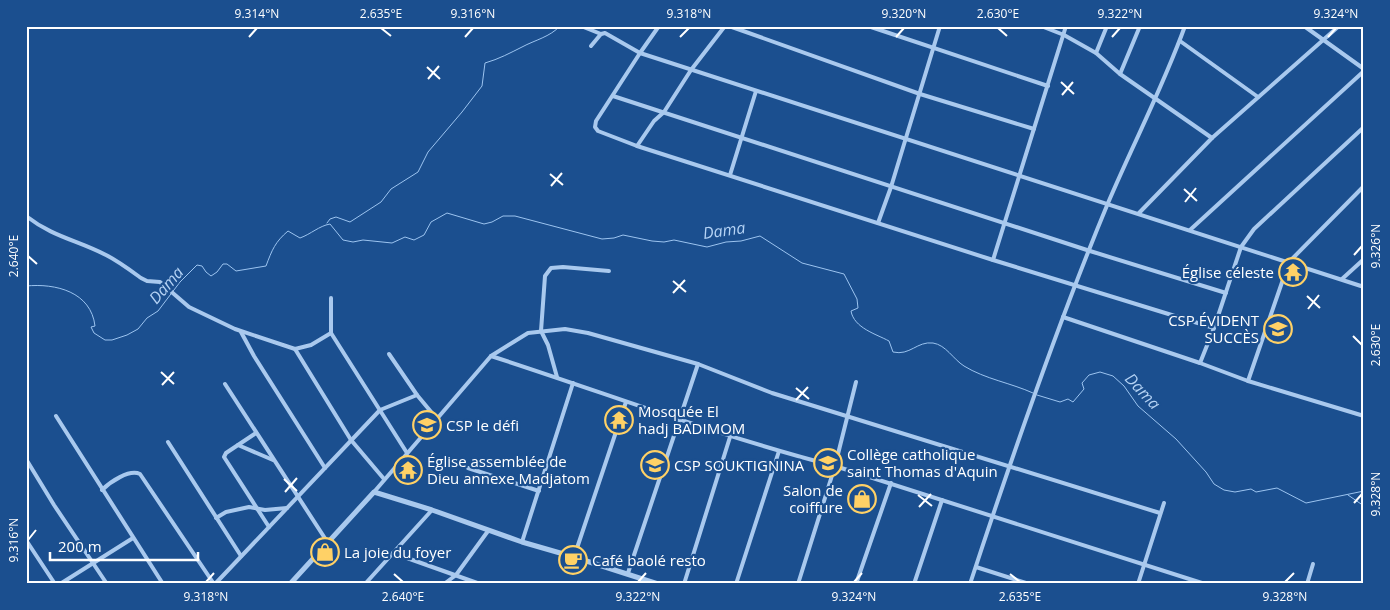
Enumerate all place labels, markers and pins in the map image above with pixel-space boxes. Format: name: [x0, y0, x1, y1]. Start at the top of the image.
temple icon: Église céleste: [1278, 257, 1308, 287]
place label: Église céleste: [1182, 262, 1274, 282]
place label: CSP ÉVIDENT SUCCÈS: [1168, 310, 1260, 347]
school or university icon: CSP ÉVIDENT SUCCÈS: [1263, 314, 1293, 344]
place label: Mosquée El hadj BADIMOM: [638, 401, 745, 438]
temple icon: Mosquée El hadj BADIMOM: [604, 405, 634, 435]
school or university icon: CSP le défi: [412, 410, 442, 440]
place label: CSP le défi: [446, 415, 519, 435]
place label: Collège catholique saint Thomas d'Aquin: [847, 444, 998, 481]
school or university icon: Collège catholique saint Thomas d'Aquin: [813, 448, 843, 478]
school or university icon: CSP SOUKTIGNINA: [640, 450, 670, 480]
place label: Église assemblée de Dieu annexe Madjatom: [427, 451, 590, 488]
temple icon: Église assemblée de Dieu annexe Madjatom: [393, 455, 423, 485]
place label: CSP SOUKTIGNINA: [674, 455, 805, 475]
place label: Salon de coiffure: [783, 480, 843, 517]
shop icon: Salon de coiffure: [847, 484, 877, 514]
shop icon: La joie du foyer: [310, 537, 340, 567]
place label: La joie du foyer: [344, 542, 451, 562]
cafe icon: Café baolé resto: [558, 545, 588, 575]
place label: Café baolé resto: [592, 550, 706, 570]

